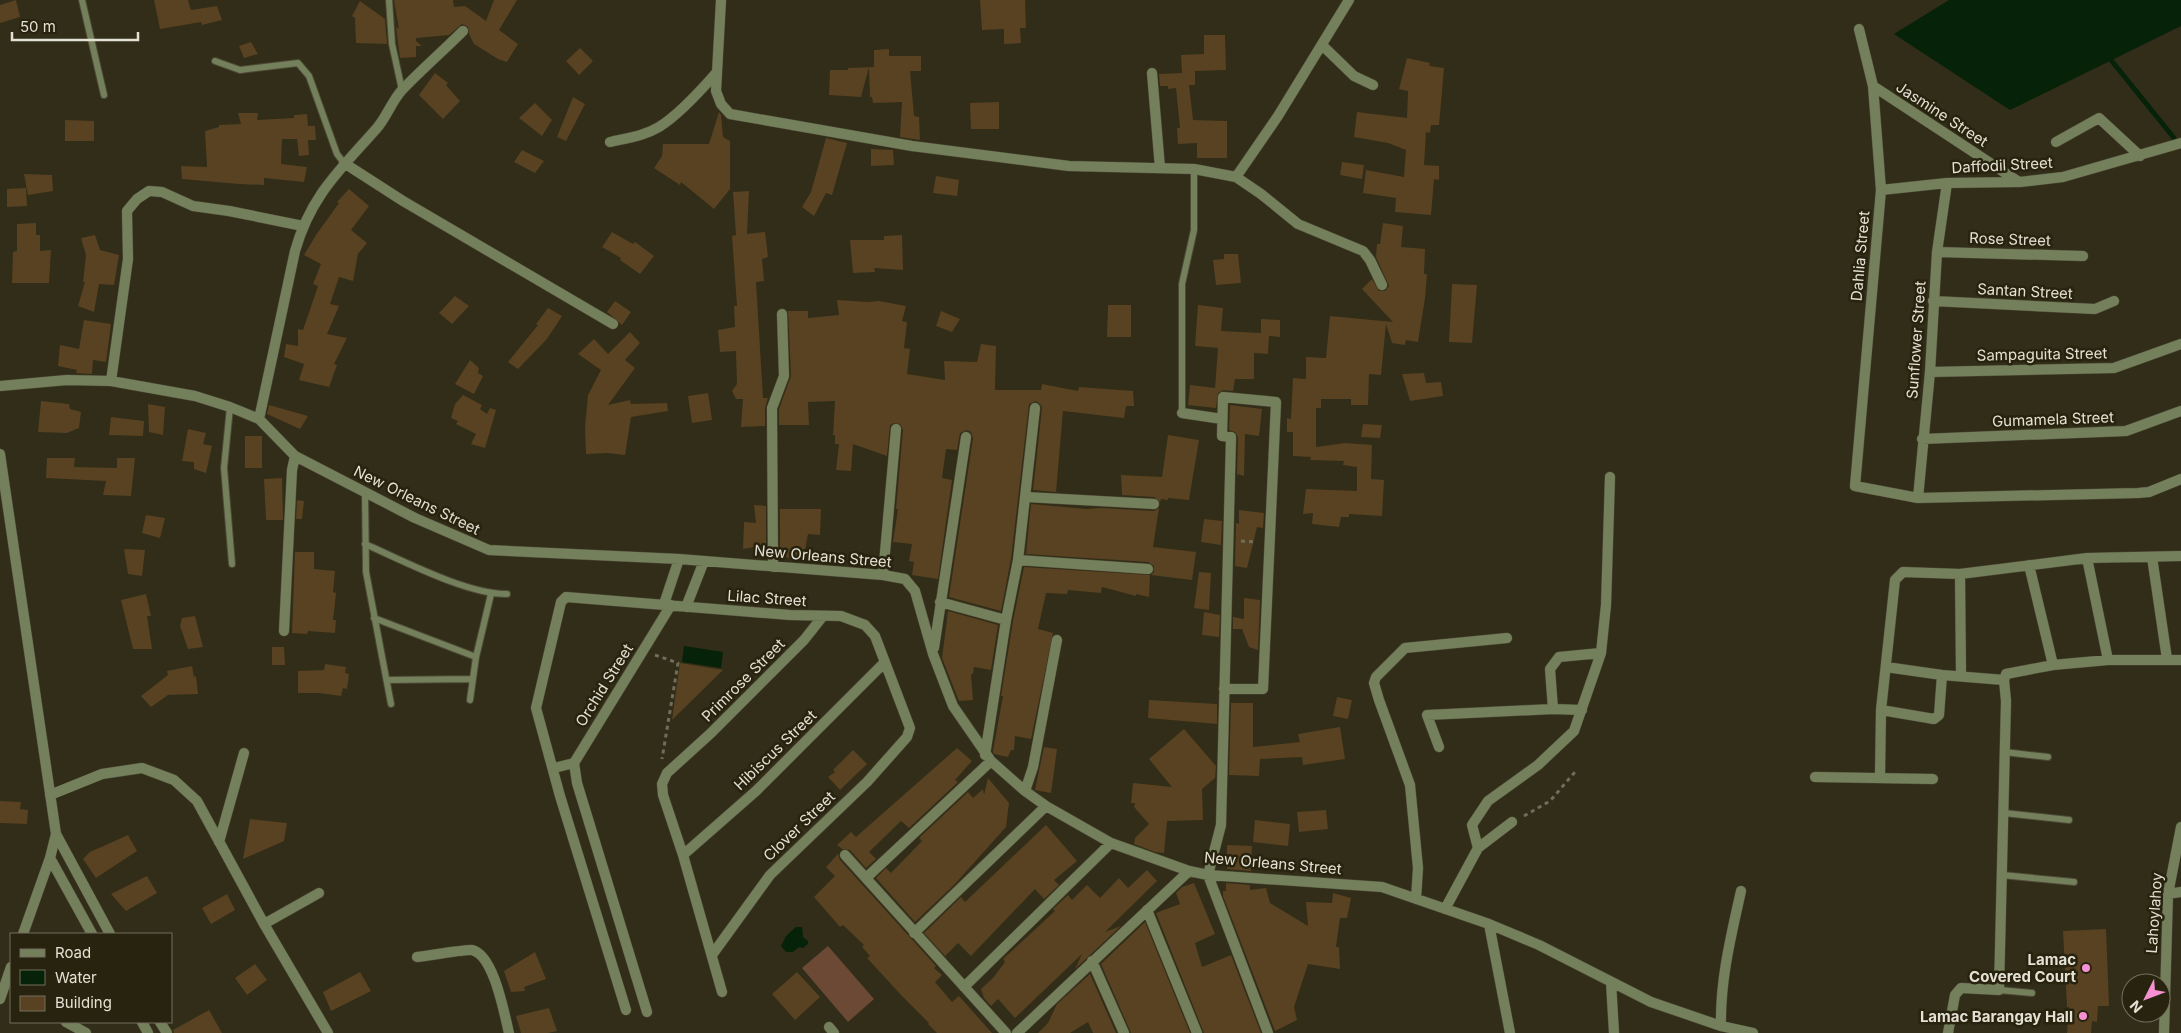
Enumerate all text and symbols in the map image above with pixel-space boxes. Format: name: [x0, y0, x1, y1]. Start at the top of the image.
scale bar: [12, 10, 139, 42]
text: 50 m: [20, 17, 56, 36]
street label: Jasmine Street: [1892, 77, 1992, 151]
street label: Daffodil Street: [1951, 153, 2053, 177]
street label: Dahlia Street: [1847, 210, 1873, 302]
street label: Rose Street: [1969, 228, 2051, 250]
street label: Santan Street: [1977, 279, 2073, 303]
street label: Sunflower Street: [1902, 280, 1930, 400]
street label: Sampaguita Street: [1977, 343, 2108, 365]
street label: Gumamela Street: [1992, 407, 2114, 431]
street label: New Orleans Street: [351, 461, 483, 539]
street label: New Orleans Street: [753, 541, 893, 571]
street label: Lilac Street: [727, 586, 807, 610]
street label: Primrose Street: [697, 634, 789, 726]
street label: Orchid Street: [571, 640, 637, 730]
street label: Hibiscus Street: [730, 706, 820, 794]
street label: Clover Street: [759, 787, 839, 865]
street label: New Orleans Street: [1203, 848, 1343, 878]
street label: Lahoylahoy: [2142, 871, 2166, 954]
legend: [10, 933, 172, 1023]
text: Road: [55, 943, 91, 962]
place label: Lamac Covered Court: [1969, 950, 2076, 986]
marker: Lamac Covered Court: [2080, 962, 2092, 974]
text: Water: [55, 968, 97, 987]
north arrow: [2121, 973, 2171, 1023]
text: Building: [55, 993, 112, 1012]
text: N: [2126, 997, 2146, 1017]
place label: Lamac Barangay Hall: [1920, 1007, 2073, 1026]
marker: Lamac Barangay Hall: [2077, 1010, 2089, 1022]

